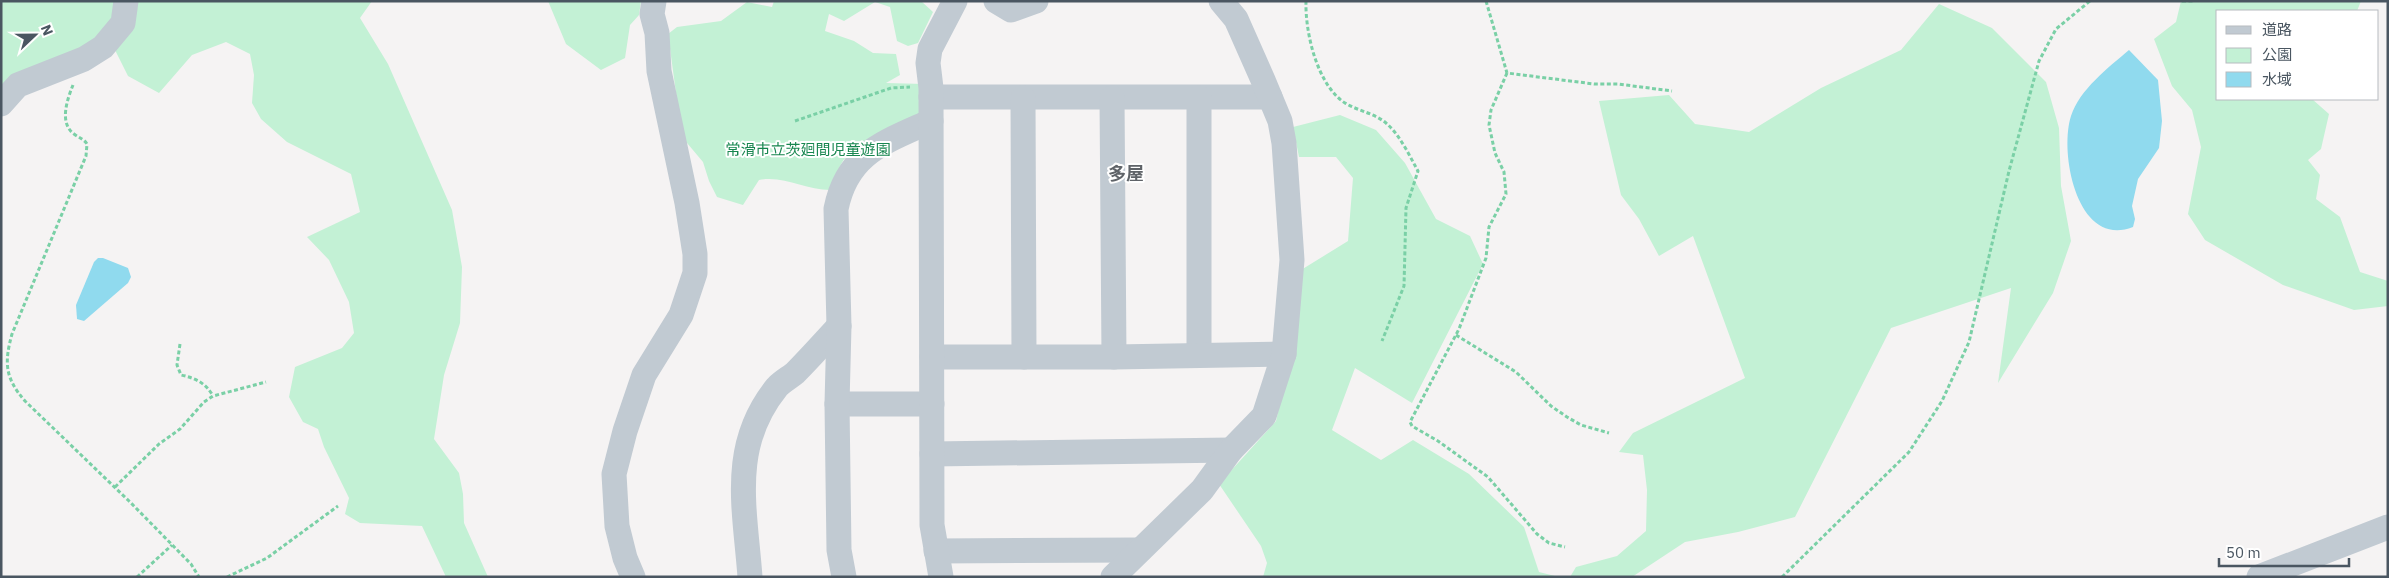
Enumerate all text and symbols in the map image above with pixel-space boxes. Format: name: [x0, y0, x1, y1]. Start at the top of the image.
north arrow: [10, 10, 60, 60]
legend: [2216, 10, 2379, 100]
text: 道路: [2262, 20, 2292, 39]
text: N: [37, 22, 57, 38]
text: 公園: [2262, 45, 2292, 64]
text: 水域: [2262, 70, 2292, 89]
park label: 常滑市立茨廻間児童遊園: [725, 140, 891, 159]
district label: 多屋: [1108, 162, 1144, 185]
scale bar: [2219, 536, 2349, 568]
text: 50 m: [2226, 543, 2261, 562]

